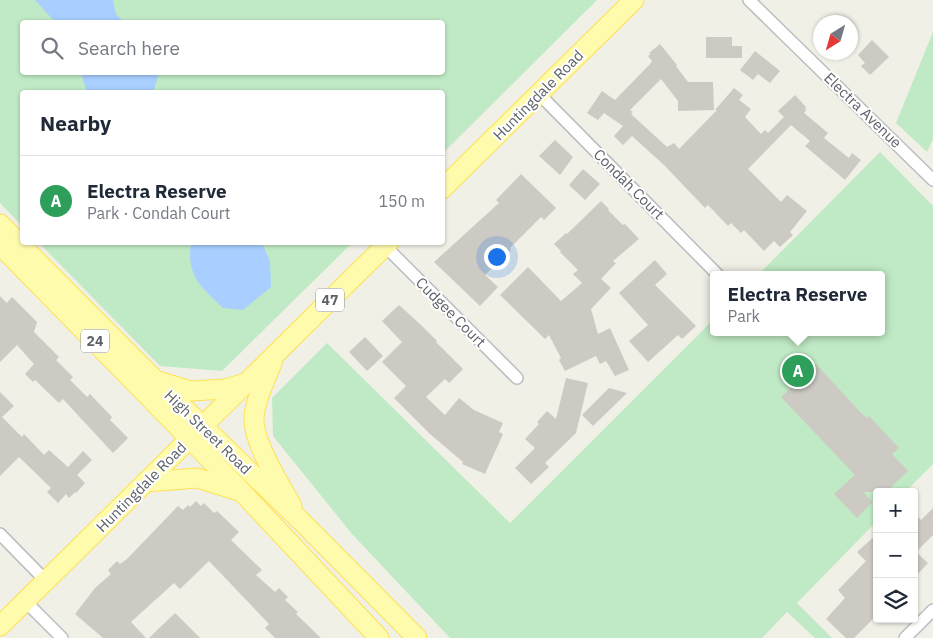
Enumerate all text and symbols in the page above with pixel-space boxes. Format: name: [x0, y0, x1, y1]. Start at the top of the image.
north arrow: [813, 15, 858, 60]
search box: [20, 20, 445, 75]
icon: search: [38, 34, 66, 62]
text: Search here: [78, 36, 180, 60]
street label: Huntingdale Road: [489, 46, 587, 144]
street label: Electra Avenue: [820, 68, 906, 152]
text: Nearby: [40, 109, 111, 137]
street label: Condah Court: [590, 145, 668, 223]
text: Electra Reserve: [87, 179, 227, 203]
text: A: [51, 191, 61, 211]
text: 150 m: [378, 191, 425, 211]
text: Park · Condah Court: [87, 203, 230, 223]
your location: [484, 244, 510, 270]
popup: [710, 271, 885, 336]
street label: Cudgee Court: [412, 273, 490, 351]
text: Electra Reserve: [728, 282, 867, 306]
road number: 47: [316, 288, 344, 312]
text: Park: [728, 306, 760, 326]
road number: 24: [81, 330, 109, 352]
pin: A: [782, 352, 814, 390]
street label: High Street Road: [161, 386, 255, 478]
street label: Huntingdale Road: [92, 438, 190, 536]
map controls: [873, 488, 918, 623]
button: +: [873, 488, 918, 533]
button: −: [873, 533, 918, 578]
button: layers: [873, 578, 918, 623]

